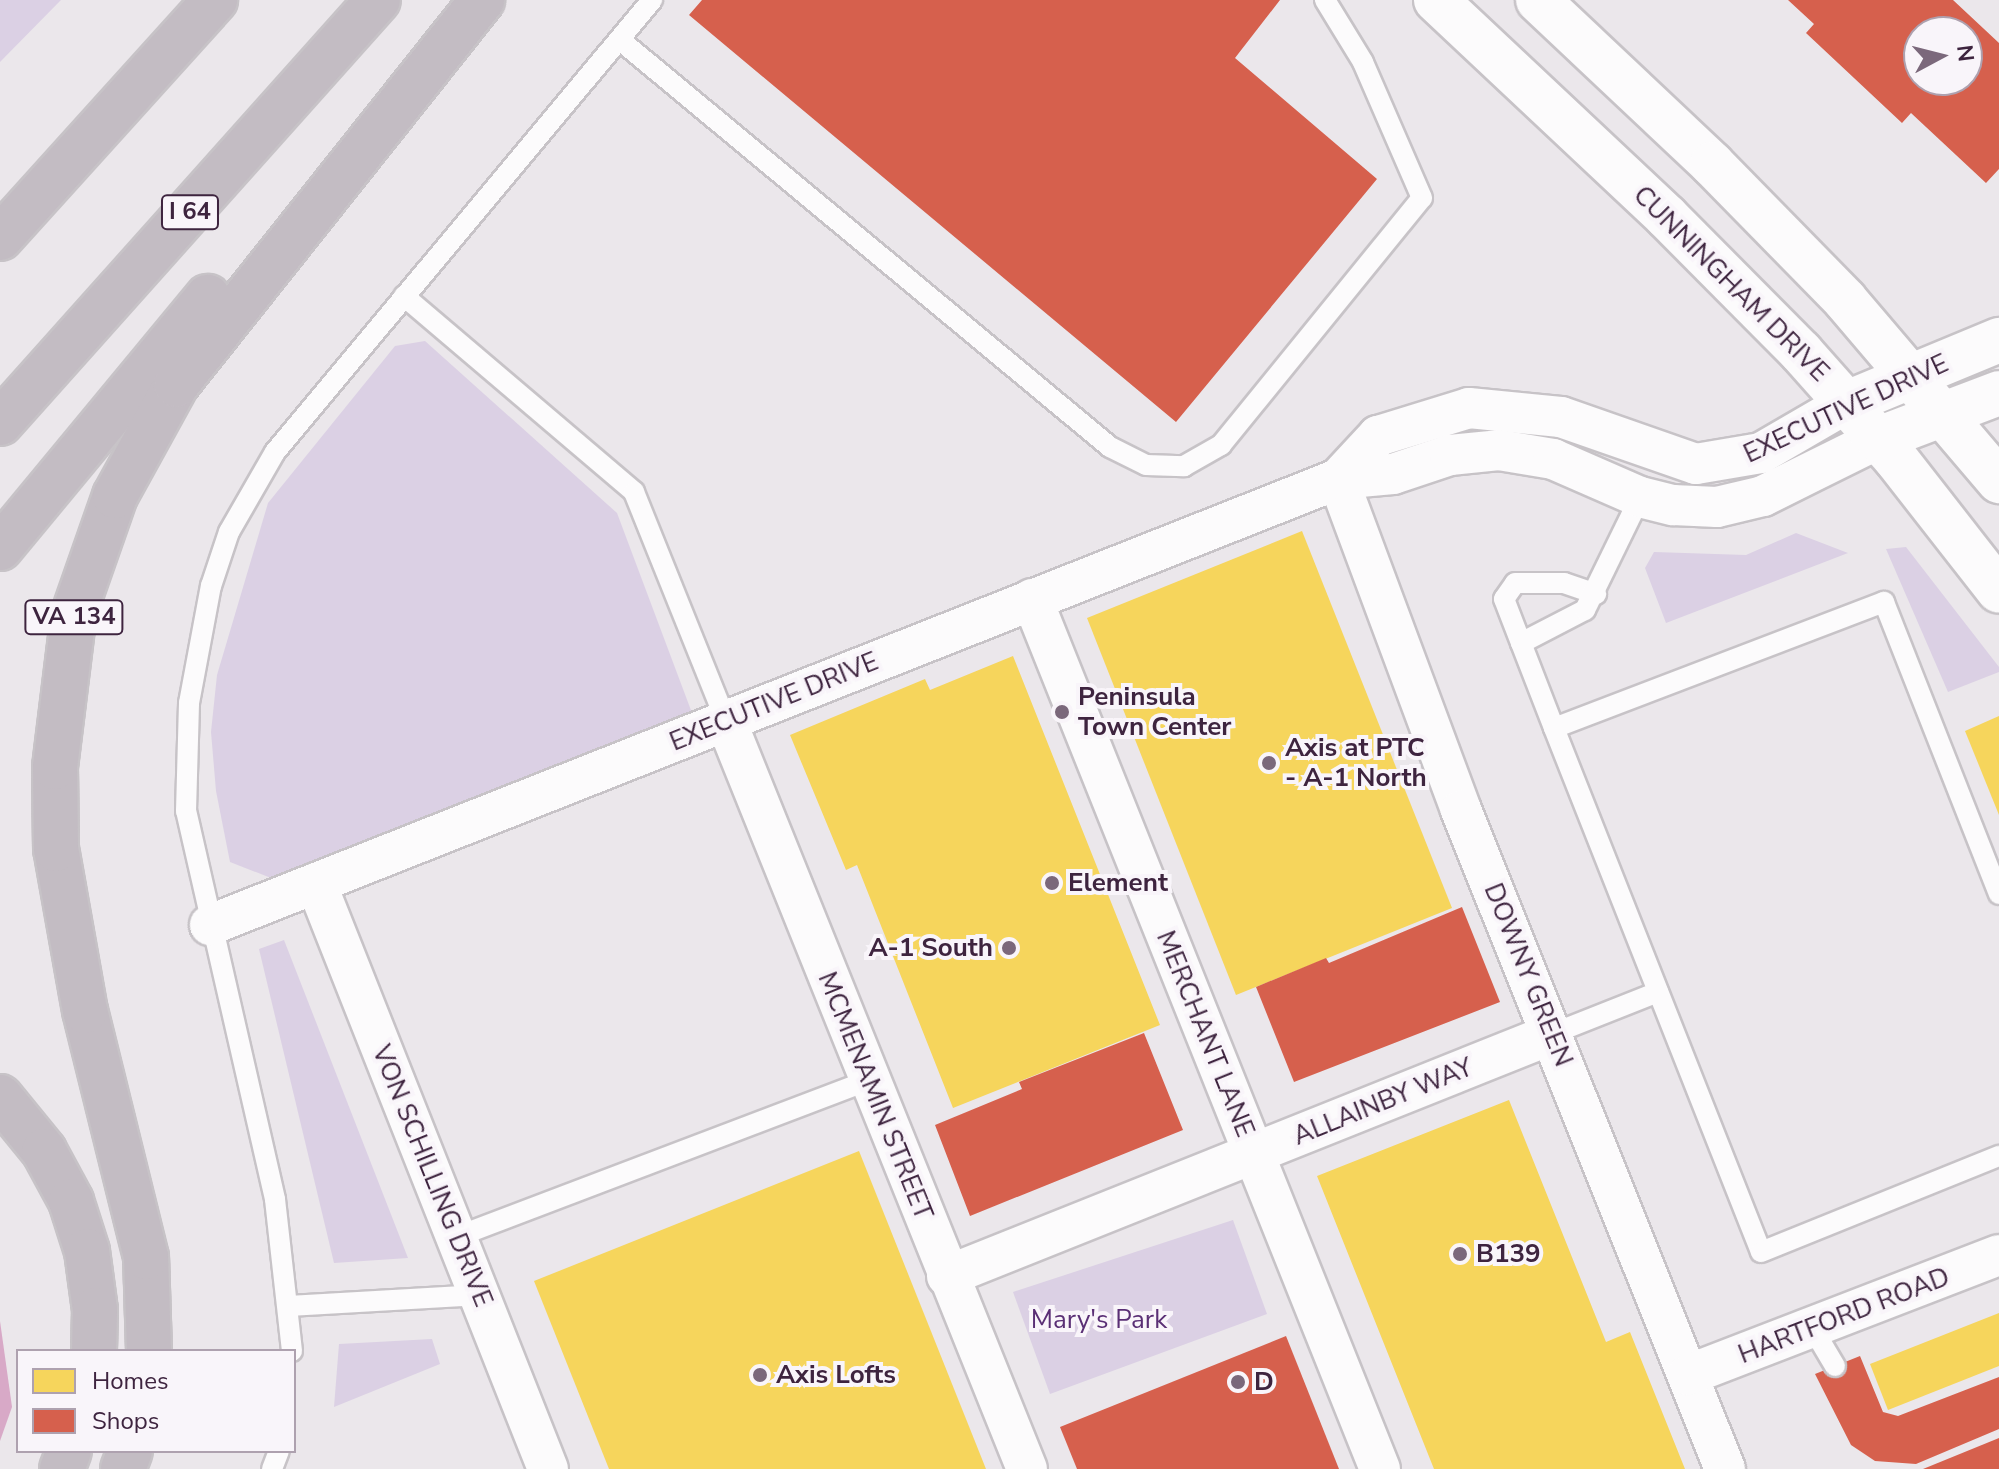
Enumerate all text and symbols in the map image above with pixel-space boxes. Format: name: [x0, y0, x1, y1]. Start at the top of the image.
north arrow: [1903, 16, 1983, 96]
text: N: [1949, 43, 1981, 63]
street label: CUNNINGHAM DRIVE: [1627, 180, 1835, 388]
road number: I 64: [160, 192, 220, 232]
street label: EXECUTIVE DRIVE: [1739, 348, 1953, 470]
road number: VA 134: [24, 597, 124, 637]
street label: EXECUTIVE DRIVE: [665, 646, 883, 758]
place label: Peninsula Town Center: [1078, 681, 1231, 742]
marker: Peninsula Town Center: [1053, 703, 1071, 721]
place label: Axis at PTC - A-1 North: [1285, 732, 1427, 794]
marker: Axis at PTC - A-1 North: [1260, 754, 1278, 772]
place label: Element: [1068, 867, 1168, 899]
marker: Element: [1043, 874, 1061, 892]
street label: DOWNY GREEN: [1477, 879, 1579, 1071]
street label: MERCHANT LANE: [1149, 926, 1261, 1142]
place label: A-1 South: [869, 932, 993, 964]
marker: A-1 South: [1000, 939, 1018, 957]
street label: MCMENAMIN STREET: [811, 968, 939, 1224]
street label: VON SCHILLING DRIVE: [365, 1041, 499, 1311]
street label: ALLAINBY WAY: [1289, 1052, 1477, 1152]
place label: B139: [1476, 1238, 1541, 1270]
marker: B139: [1451, 1245, 1469, 1263]
street label: HARTFORD ROAD: [1734, 1261, 1954, 1371]
park label: Mary's Park: [1031, 1304, 1167, 1336]
legend: [16, 1349, 296, 1453]
place label: Axis Lofts: [776, 1359, 896, 1391]
text: Homes: [92, 1365, 168, 1397]
marker: Axis Lofts: [751, 1366, 769, 1384]
place label: D: [1254, 1366, 1274, 1398]
marker: D: [1229, 1373, 1247, 1391]
text: Shops: [92, 1405, 159, 1437]

